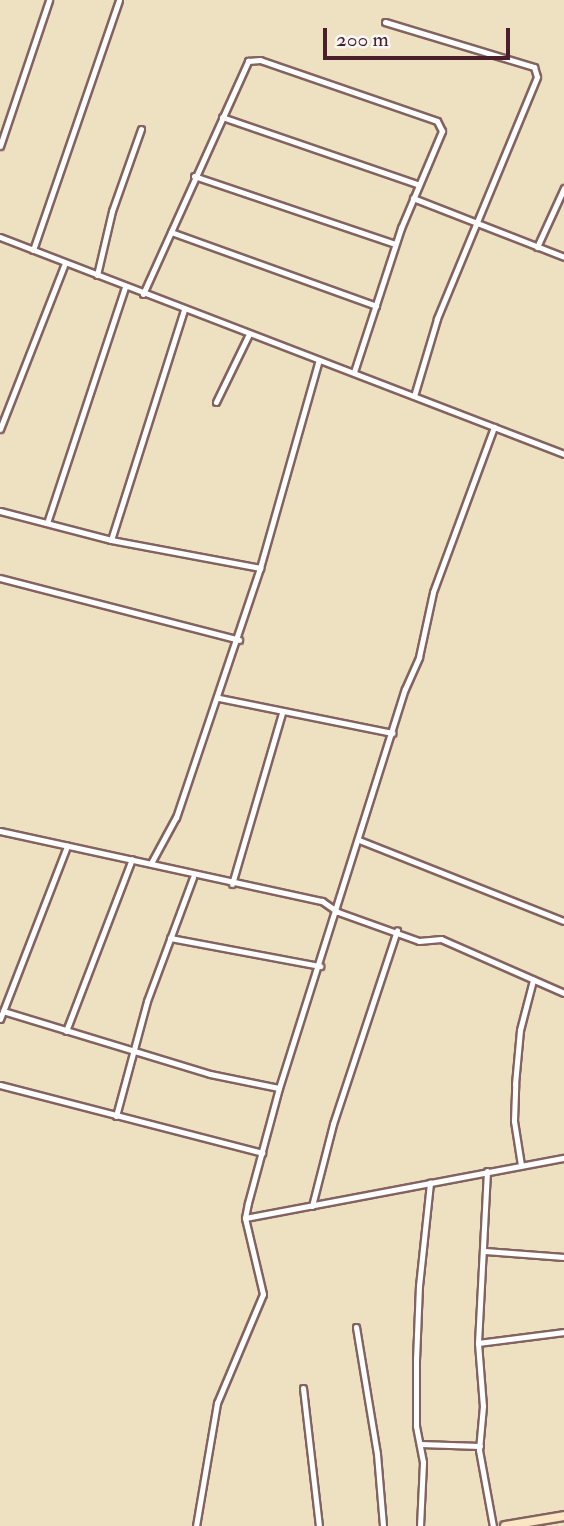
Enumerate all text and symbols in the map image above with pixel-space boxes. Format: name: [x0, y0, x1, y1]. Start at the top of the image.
scale bar: [326, 14, 513, 58]
text: 200 m: [336, 26, 389, 53]

